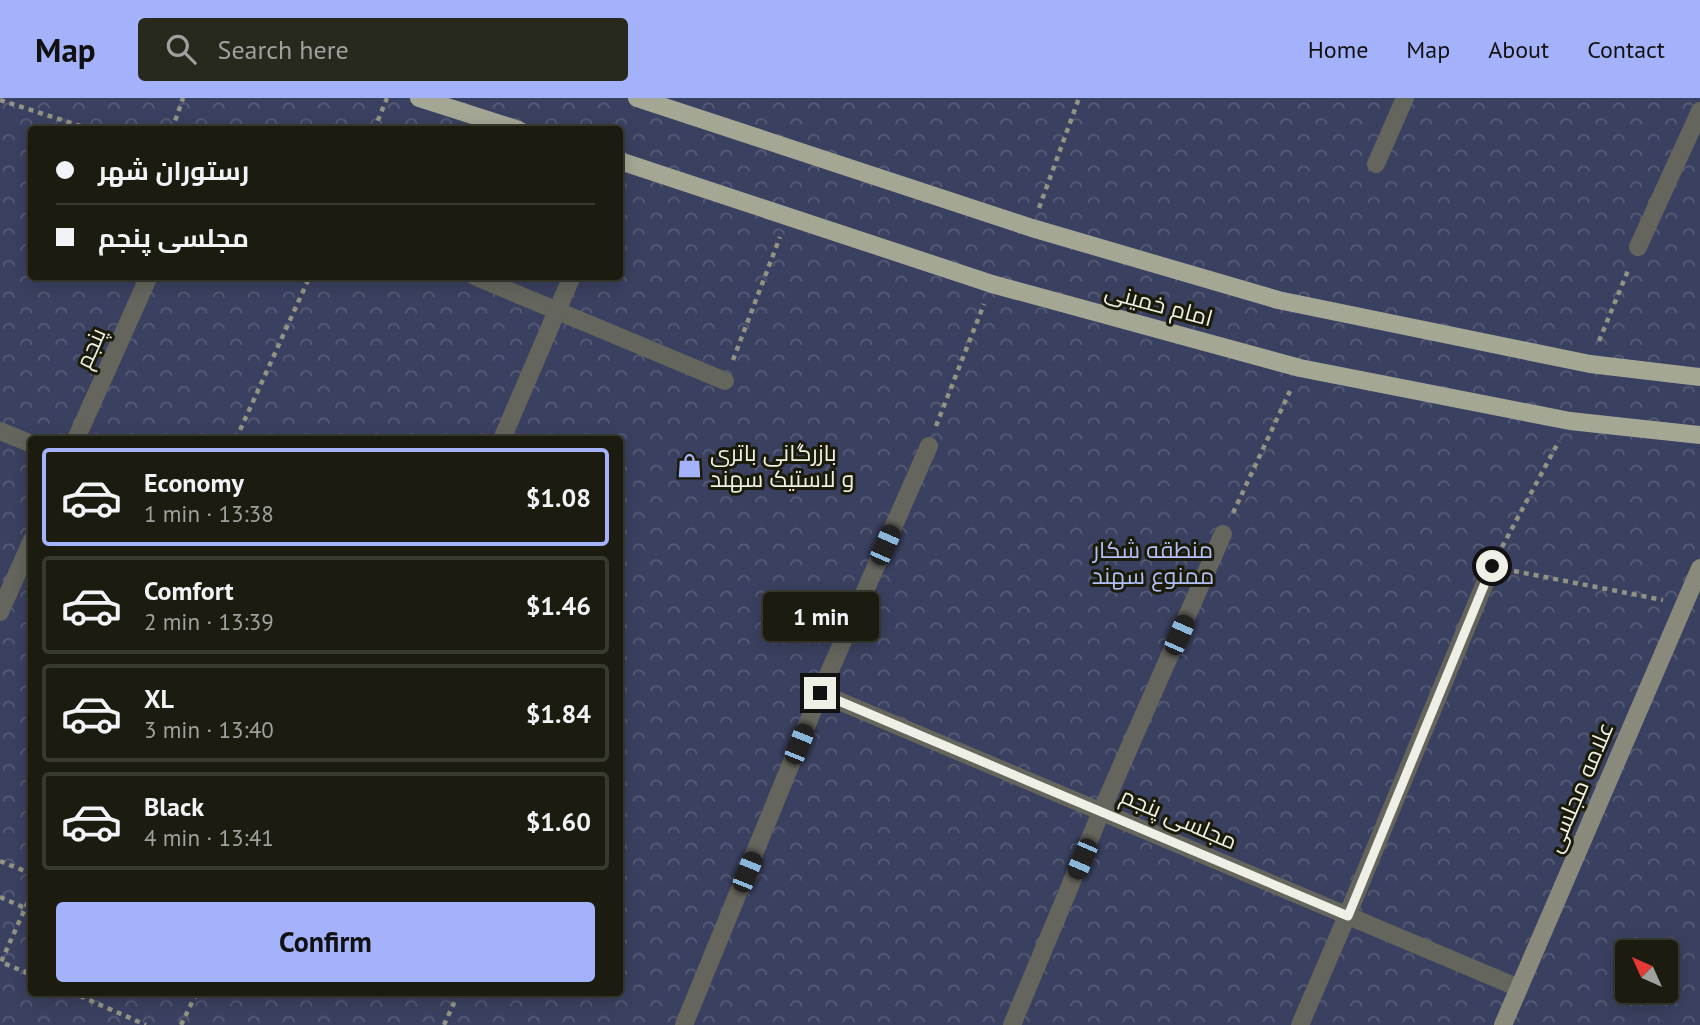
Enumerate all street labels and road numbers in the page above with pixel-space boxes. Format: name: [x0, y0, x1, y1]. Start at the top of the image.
street label: امام خمینی: [1101, 276, 1216, 334]
street label: پنجم: [68, 323, 114, 374]
street label: علامه مجلسی: [1538, 717, 1620, 857]
street label: مجلسی پنجم: [1116, 780, 1242, 857]

